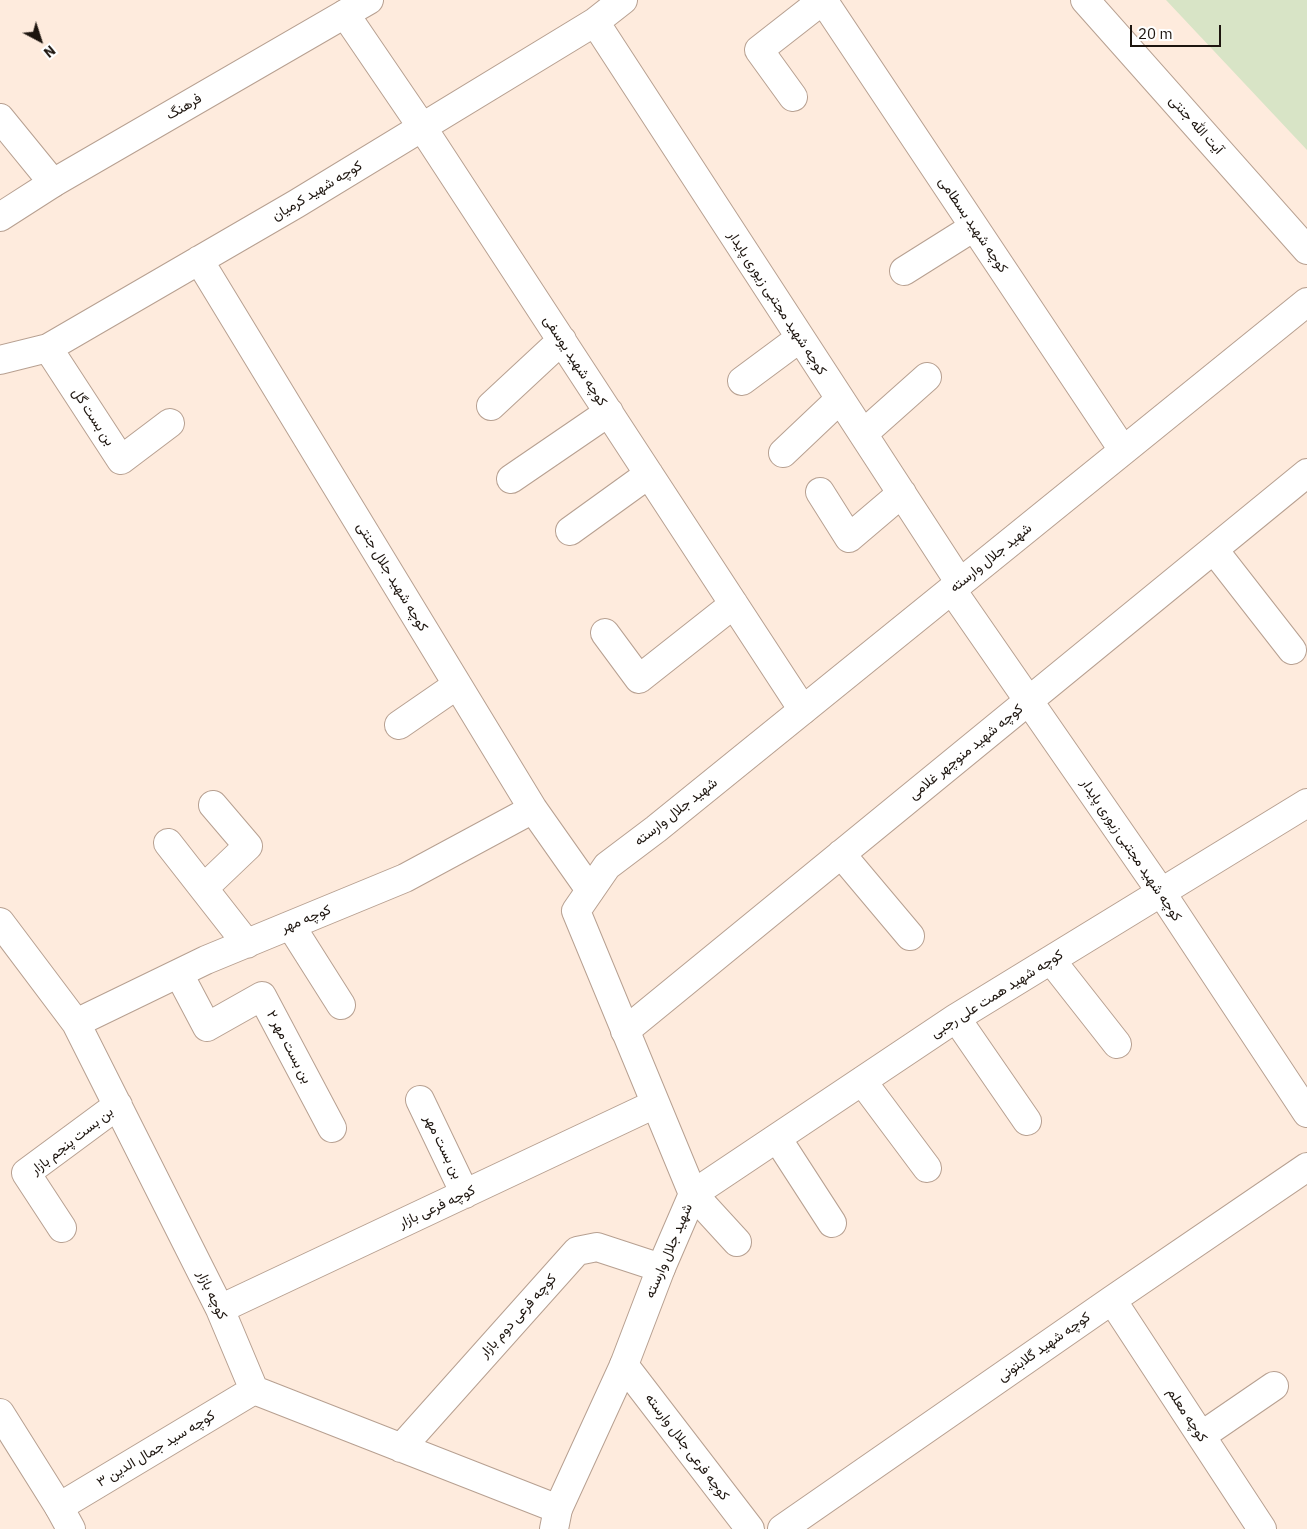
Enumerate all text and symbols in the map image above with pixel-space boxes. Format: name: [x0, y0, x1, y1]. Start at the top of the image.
north arrow: [15, 15, 65, 65]
scale bar: [1132, 15, 1223, 47]
text: 20 m: [1138, 24, 1173, 43]
text: N: [40, 41, 59, 62]
street label: فرهنگ: [163, 90, 205, 124]
street label: آیت الله جنتی: [1165, 92, 1227, 158]
street label: کوچه شهید کرمیان: [269, 157, 365, 225]
street label: کوچه شهید بسطامی: [935, 174, 1011, 276]
street label: کوچه شهید مجتبی زیوری پایدار: [724, 228, 830, 378]
street label: کوچه شهید یوسفی: [539, 313, 611, 409]
street label: بن بست گل: [68, 385, 118, 449]
street label: کوچه شهید جلال جنتی: [353, 519, 431, 635]
street label: شهید جلال وارسته: [947, 520, 1035, 596]
street label: کوچه شهید منوچهر غلامی: [905, 701, 1027, 803]
street label: شهید جلال وارسته: [631, 774, 721, 850]
street label: کوچه شهید مجتبی زیوری پایدار: [1077, 775, 1185, 925]
street label: کوچه مهر: [279, 901, 333, 937]
street label: کوچه شهید همت علی رجبی: [928, 946, 1066, 1042]
street label: بن بست مهر ۲: [263, 1008, 315, 1086]
street label: بن بست پنجم بازار: [27, 1104, 117, 1178]
street label: بن بست مهر: [420, 1112, 466, 1182]
street label: کوچه فرعی بازار: [396, 1182, 478, 1232]
street label: شهید جلال وارسته: [642, 1201, 696, 1301]
street label: کوچه بازار: [193, 1268, 231, 1322]
street label: کوچه فرعی دوم بازار: [476, 1271, 560, 1361]
street label: کوچه شهید گلابتونی: [994, 1309, 1094, 1385]
street label: کوچه معلم: [1163, 1385, 1211, 1445]
street label: کوچه فرعی جلال وارسته: [641, 1390, 733, 1504]
street label: کوچه سید جمال الدین ۳: [94, 1407, 218, 1491]

